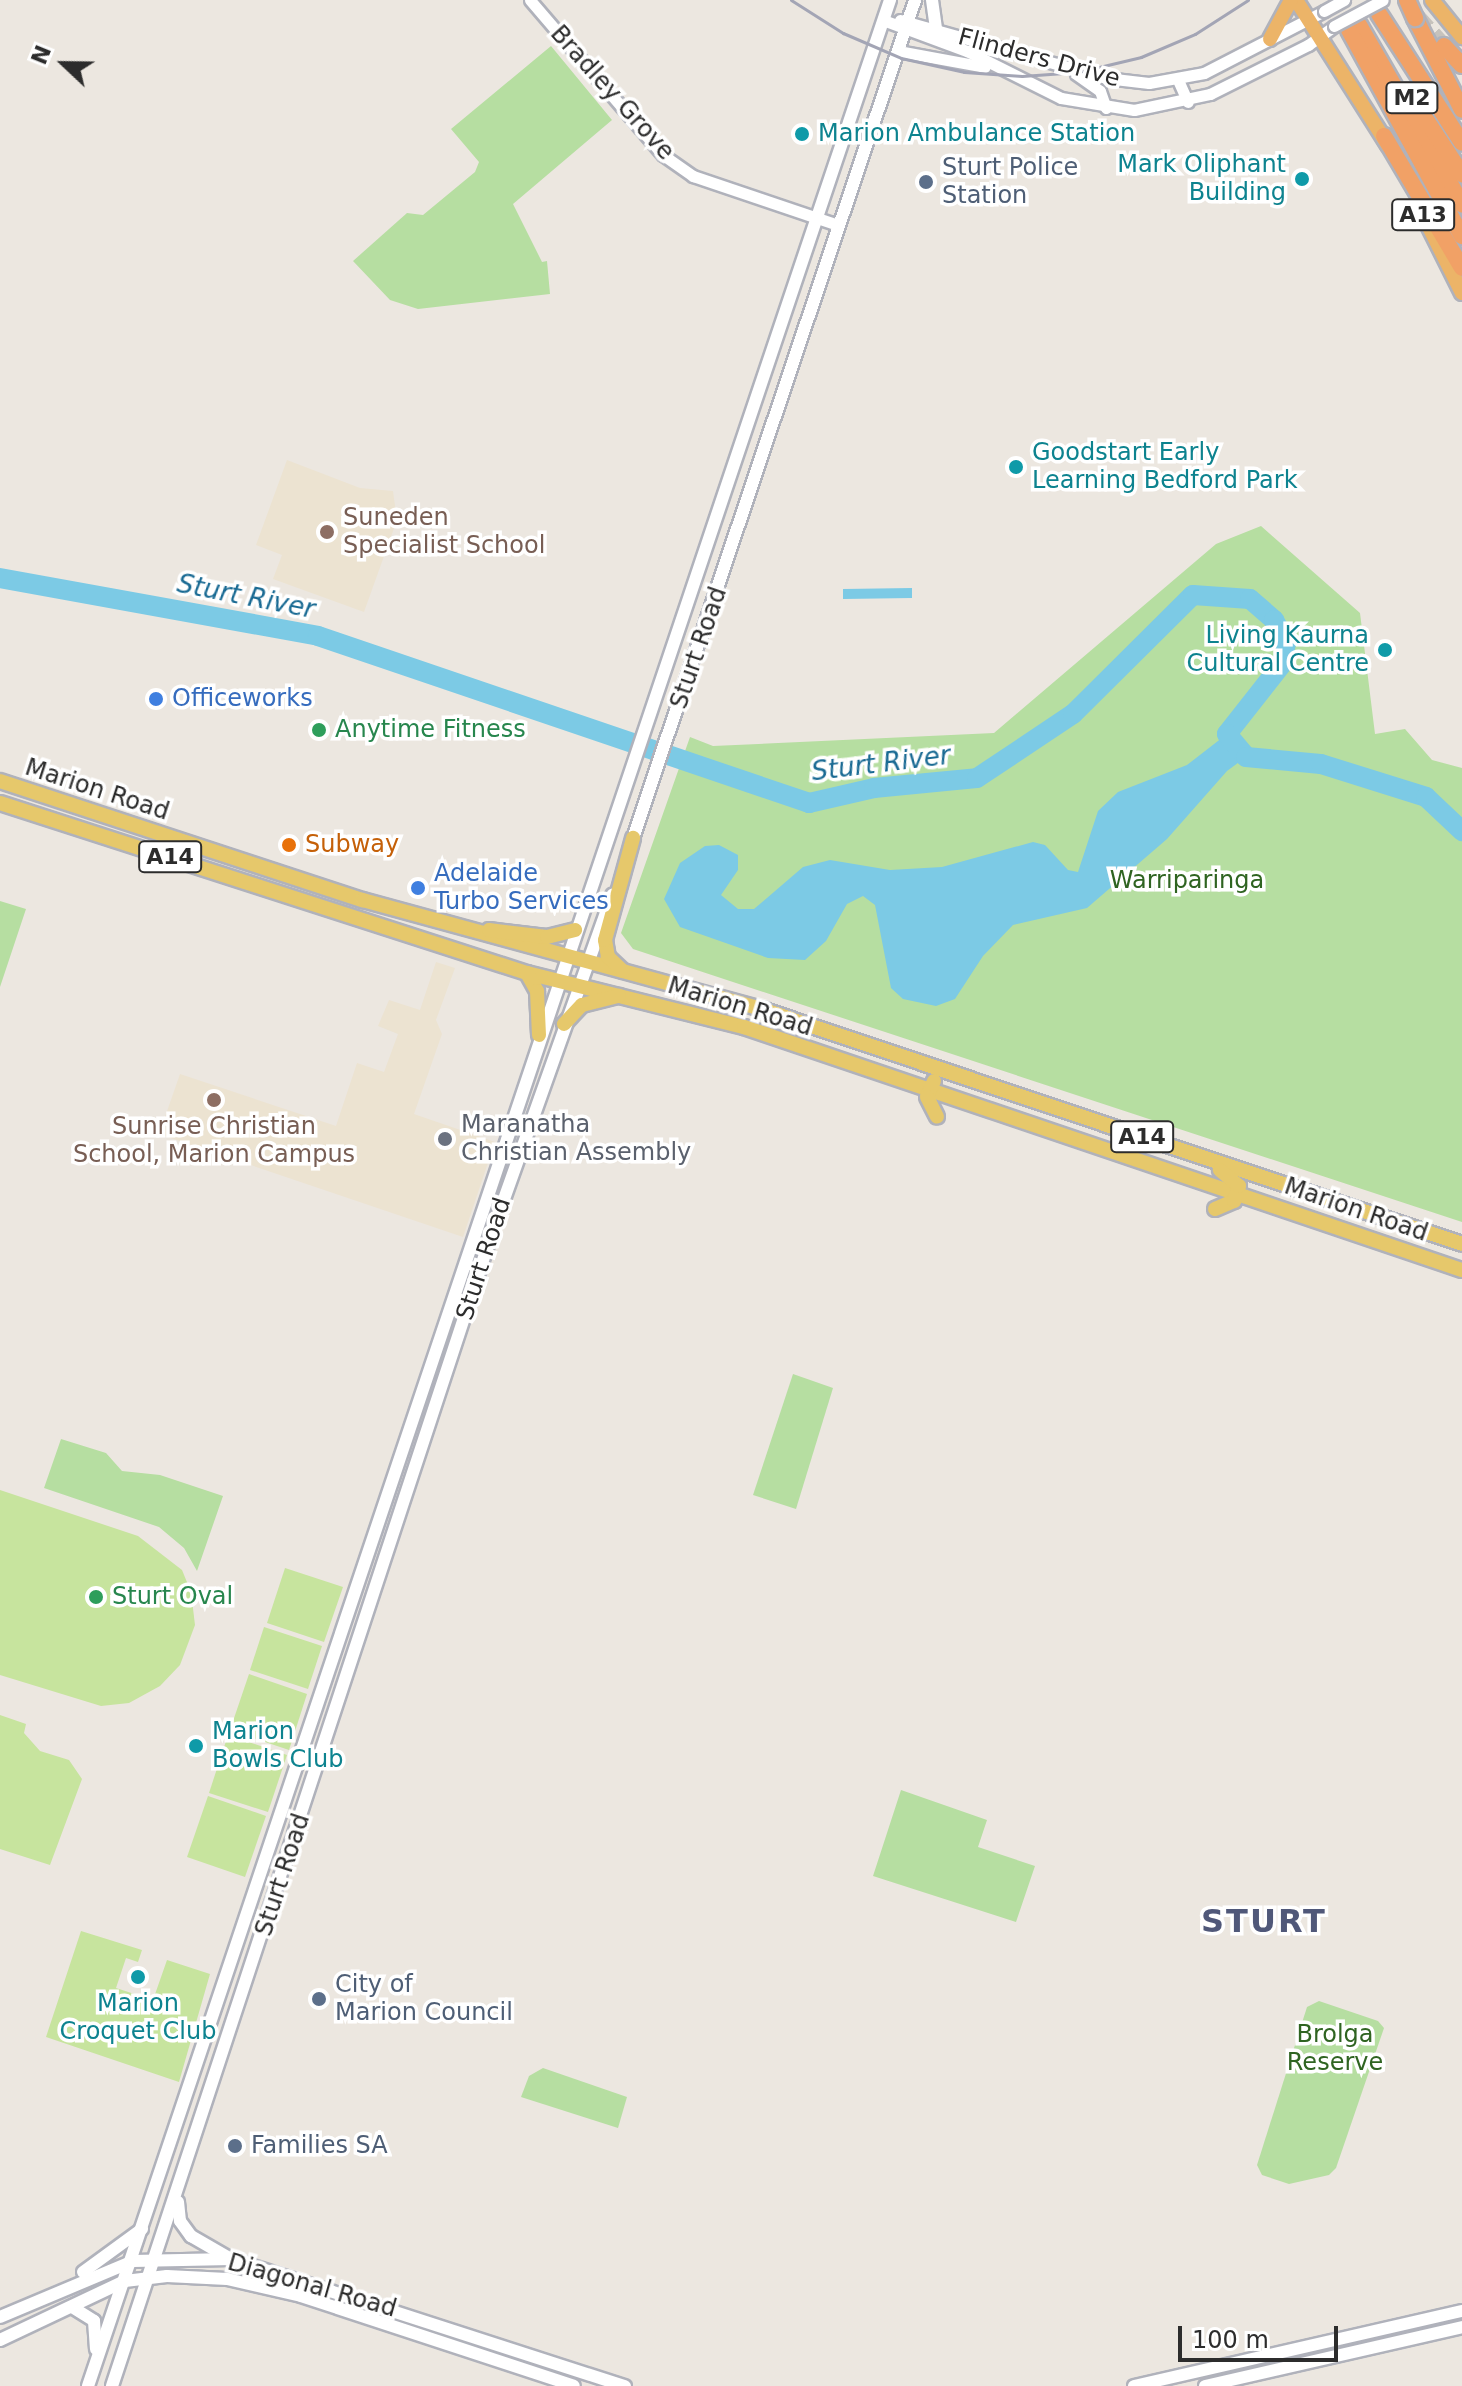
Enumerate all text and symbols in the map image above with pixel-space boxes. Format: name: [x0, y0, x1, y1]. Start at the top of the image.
street label: Bradley Grove: [544, 20, 680, 166]
street label: Flinders Drive: [955, 23, 1123, 93]
north arrow: [24, 24, 104, 104]
text: N: [26, 42, 56, 68]
road number: M2: [1384, 80, 1440, 116]
place label: Marion Ambulance Station: [818, 120, 1135, 148]
marker: Marion Ambulance Station: [793, 125, 811, 143]
place label: Mark Oliphant Building: [1117, 151, 1286, 207]
place label: Sturt Police Station: [942, 154, 1078, 210]
marker: Mark Oliphant Building: [1293, 170, 1311, 188]
marker: Sturt Police Station: [917, 173, 935, 191]
road number: A13: [1391, 197, 1455, 233]
place label: Goodstart Early Learning Bedford Park: [1032, 439, 1298, 495]
marker: Goodstart Early Learning Bedford Park: [1007, 458, 1025, 476]
place label: Suneden Specialist School: [343, 504, 545, 560]
marker: Suneden Specialist School: [318, 523, 336, 541]
water label: Sturt River: [174, 568, 318, 626]
street label: Sturt Road: [665, 583, 733, 713]
place label: Living Kaurna Cultural Centre: [1187, 622, 1369, 678]
marker: Living Kaurna Cultural Centre: [1376, 641, 1394, 659]
place label: Officeworks: [172, 685, 313, 713]
marker: Officeworks: [147, 690, 165, 708]
place label: Anytime Fitness: [335, 716, 526, 744]
marker: Anytime Fitness: [310, 721, 328, 739]
water label: Sturt River: [810, 740, 952, 788]
street label: Marion Road: [21, 753, 173, 827]
place label: Subway: [305, 831, 399, 859]
marker: Subway: [280, 836, 298, 854]
road number: A14: [138, 839, 202, 875]
place label: Adelaide Turbo Services: [434, 860, 609, 916]
park label: Warriparinga: [1110, 867, 1264, 895]
marker: Adelaide Turbo Services: [409, 879, 427, 897]
street label: Marion Road: [664, 971, 816, 1043]
marker: Sunrise Christian School, Marion Campus: [205, 1091, 223, 1109]
place label: Maranatha Christian Assembly: [461, 1111, 691, 1167]
place label: Sunrise Christian School, Marion Campus: [73, 1113, 355, 1169]
road number: A14: [1110, 1119, 1174, 1155]
marker: Maranatha Christian Assembly: [436, 1130, 454, 1148]
street label: Marion Road: [1281, 1172, 1431, 1248]
street label: Sturt Road: [451, 1194, 517, 1324]
place label: Sturt Oval: [112, 1583, 233, 1611]
marker: Sturt Oval: [87, 1588, 105, 1606]
place label: Marion Bowls Club: [212, 1718, 343, 1774]
marker: Marion Bowls Club: [187, 1737, 205, 1755]
street label: Sturt Road: [250, 1810, 316, 1940]
district label: STURT: [1201, 1902, 1327, 1940]
marker: Marion Croquet Club: [129, 1968, 147, 1986]
place label: City of Marion Council: [335, 1971, 513, 2027]
place label: Marion Croquet Club: [60, 1990, 216, 2046]
marker: City of Marion Council: [310, 1990, 328, 2008]
park label: Brolga Reserve: [1287, 2021, 1383, 2077]
place label: Families SA: [251, 2132, 388, 2160]
marker: Families SA: [226, 2137, 244, 2155]
street label: Diagonal Road: [224, 2248, 400, 2324]
scale bar: [1182, 2310, 1342, 2360]
text: 100 m: [1192, 2326, 1269, 2354]

